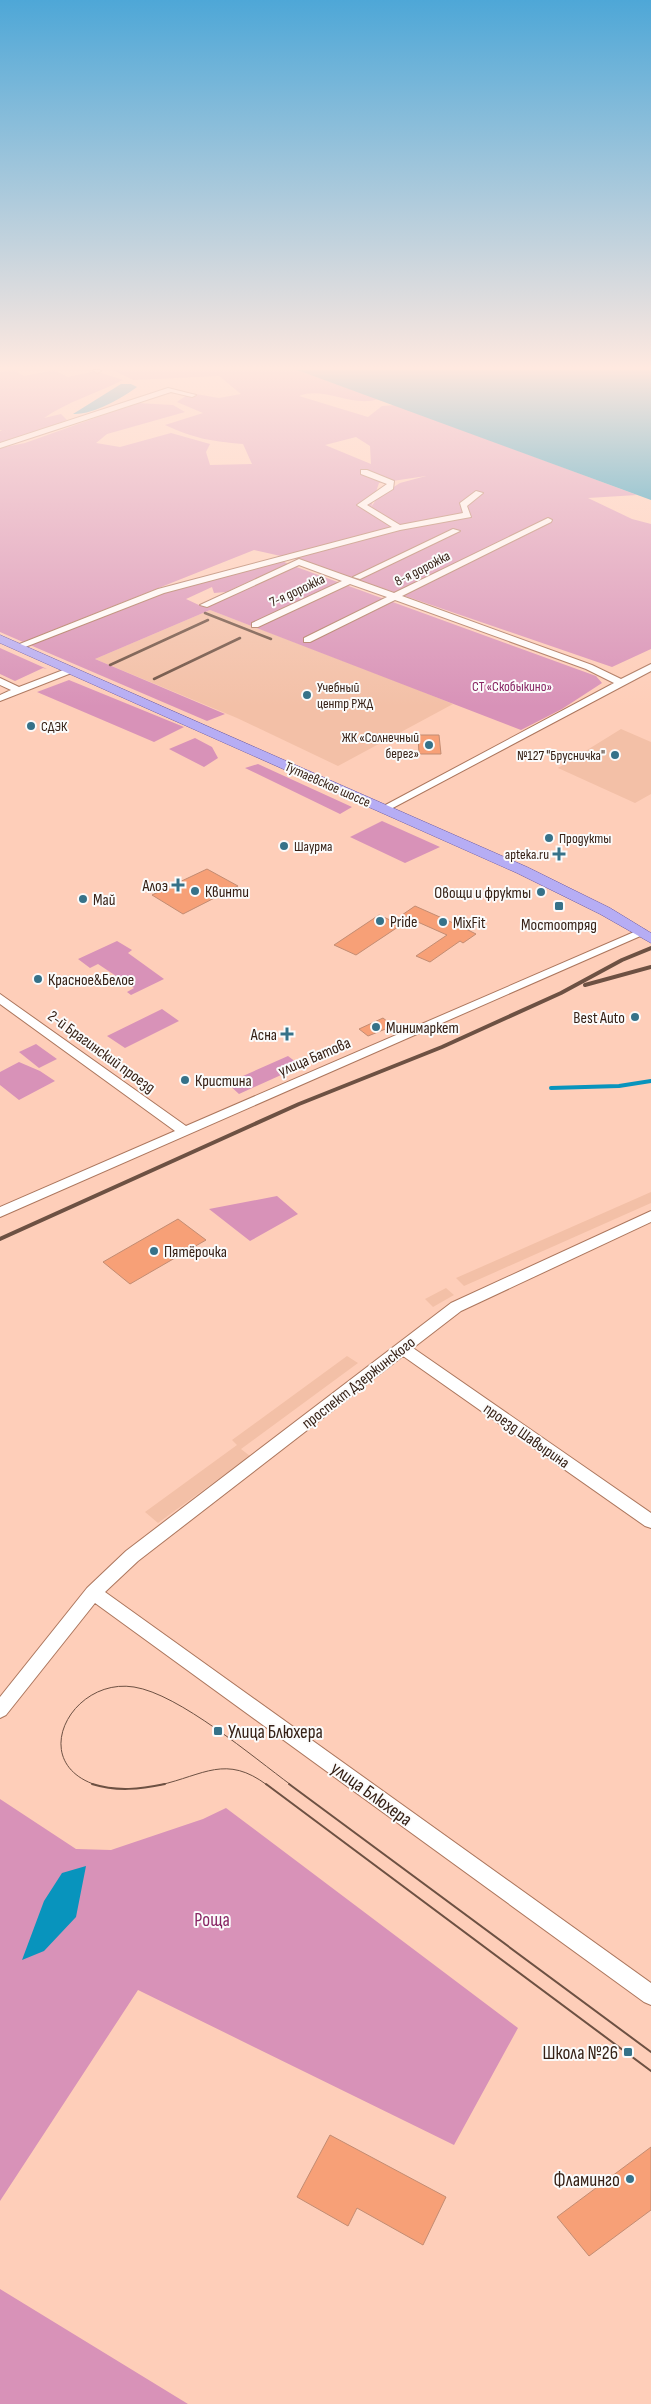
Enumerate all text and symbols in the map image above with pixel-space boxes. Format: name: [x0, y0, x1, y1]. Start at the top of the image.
street label: 8-я дорожка: [391, 547, 453, 590]
street label: 7-я дорожка: [267, 570, 328, 611]
park label: СТ «Скобыкино»: [472, 678, 552, 695]
place label: Учебный центр РЖД: [317, 679, 374, 712]
marker: Учебный центр РЖД: [301, 689, 313, 701]
place label: СДЭК: [41, 718, 68, 735]
marker: СДЭК: [25, 720, 37, 732]
place label: ЖК «Солнечный берег»: [342, 729, 419, 762]
marker: ЖК «Солнечный берег»: [423, 739, 435, 751]
place label: №127 "Брусничка": [517, 747, 605, 764]
marker: №127 "Брусничка": [609, 749, 621, 761]
street label: Тутаевское шоссе: [282, 758, 373, 811]
place label: Продукты: [559, 830, 611, 847]
marker: Продукты: [543, 832, 555, 844]
place label: Шаурма: [294, 838, 332, 855]
marker: Шаурма: [278, 840, 290, 852]
place label: apteka.ru: [505, 846, 549, 863]
marker: apteka.ru: [553, 848, 565, 860]
place label: Алоэ: [141, 877, 168, 896]
marker: Алоэ: [172, 879, 184, 891]
place label: Квинти: [205, 883, 249, 902]
place label: Овощи и фрукты: [434, 884, 531, 903]
marker: Квинти: [189, 885, 201, 897]
marker: Овощи и фрукты: [535, 886, 547, 898]
place label: Май: [93, 891, 115, 910]
marker: Май: [77, 893, 89, 905]
marker: Мостоотряд: [553, 900, 565, 912]
place label: Pride: [390, 913, 417, 932]
place label: MixFit: [453, 914, 486, 933]
marker: Pride: [374, 915, 386, 927]
marker: MixFit: [437, 916, 449, 928]
place label: Мостоотряд: [521, 916, 597, 935]
place label: Красное&Белое: [48, 971, 134, 990]
marker: Красное&Белое: [32, 973, 44, 985]
street label: 2-й Брагинский проезд: [44, 1007, 159, 1098]
place label: Best Auto: [573, 1009, 625, 1028]
marker: Best Auto: [629, 1011, 641, 1023]
place label: Минимаркет: [386, 1019, 459, 1038]
marker: Минимаркет: [370, 1021, 382, 1033]
place label: Асна: [250, 1026, 277, 1045]
marker: Асна: [281, 1028, 293, 1040]
street label: улица Батова: [276, 1034, 354, 1081]
place label: Кристина: [195, 1072, 252, 1091]
marker: Кристина: [179, 1074, 191, 1086]
place label: Пятёрочка: [164, 1243, 227, 1262]
marker: Пятёрочка: [148, 1245, 160, 1257]
street label: проспект Дзержинского: [299, 1333, 419, 1433]
street label: проезд Шавырина: [480, 1400, 573, 1473]
place label: Улица Блюхера: [228, 1721, 323, 1744]
marker: Улица Блюхера: [212, 1725, 224, 1737]
street label: улица Блюхера: [326, 1757, 416, 1831]
park label: Роща: [194, 1909, 230, 1932]
place label: Школа №26: [542, 2042, 618, 2065]
marker: Школа №26: [622, 2046, 634, 2058]
place label: Фламинго: [554, 2169, 620, 2192]
marker: Фламинго: [624, 2173, 636, 2185]

